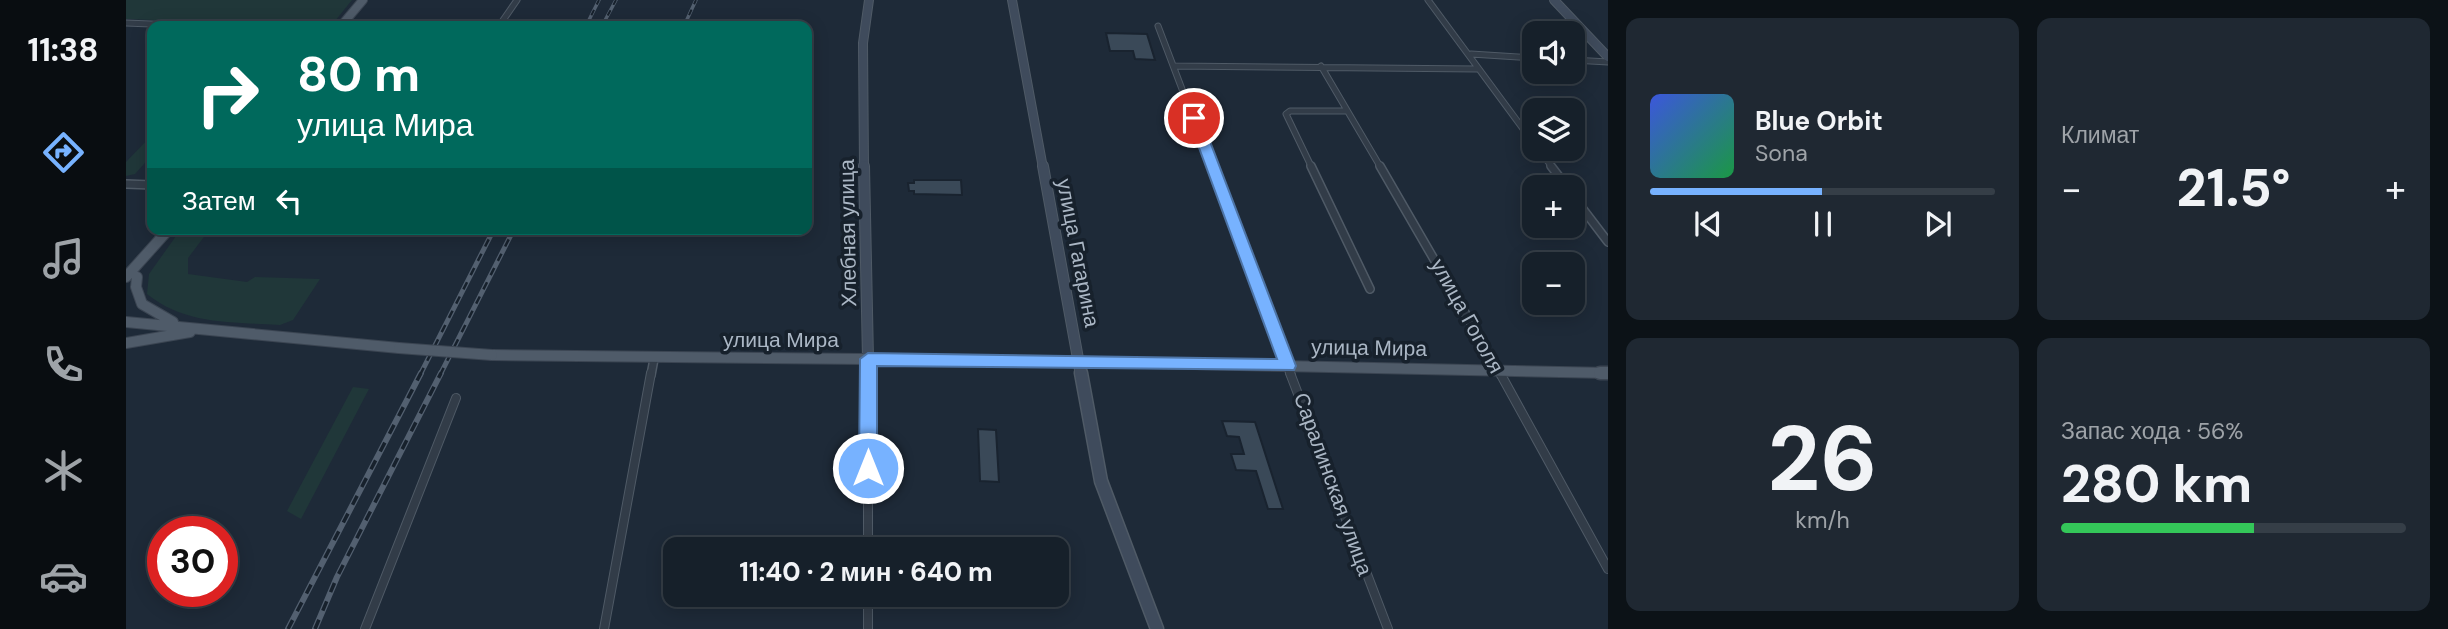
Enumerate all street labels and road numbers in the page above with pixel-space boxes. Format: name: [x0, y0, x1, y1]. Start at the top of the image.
street label: Хлебная улица: [833, 159, 863, 307]
street label: улица Гагарина: [1050, 176, 1106, 330]
street label: улица Гоголя: [1424, 254, 1510, 378]
street label: улица Мира: [723, 326, 839, 354]
street label: улица Мира: [1311, 333, 1428, 363]
street label: Саралинская улица: [1287, 389, 1379, 580]

